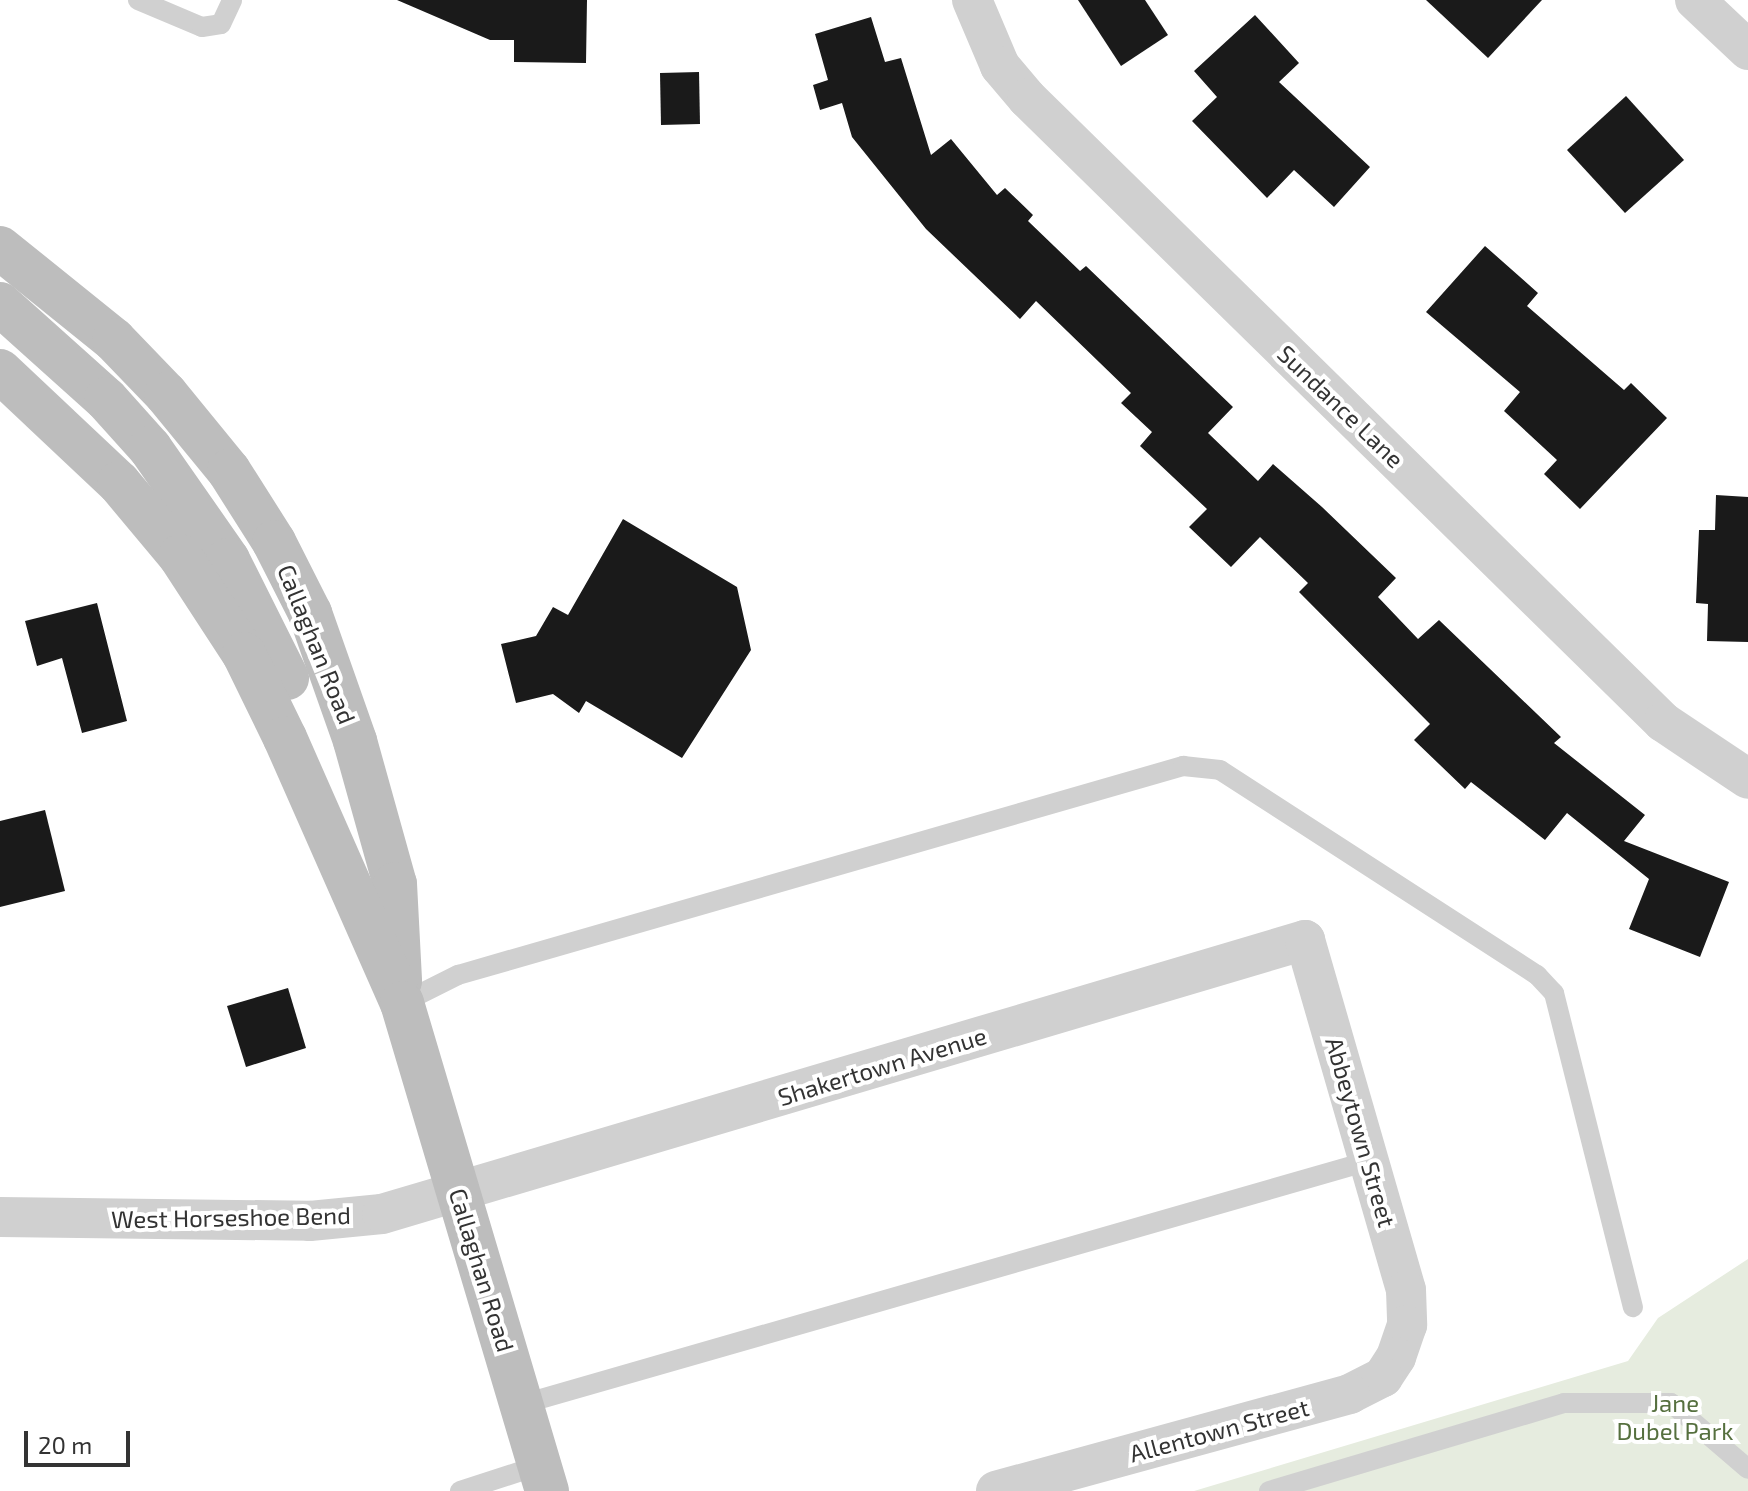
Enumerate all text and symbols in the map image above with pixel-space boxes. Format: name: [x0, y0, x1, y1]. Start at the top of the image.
street label: Sundance Lane: [1272, 339, 1410, 473]
street label: Callaghan Road: [272, 560, 362, 728]
street label: Shakertown Avenue: [774, 1020, 990, 1112]
street label: Abbeytown Street: [1320, 1034, 1402, 1230]
street label: Callaghan Road: [443, 1185, 521, 1355]
street label: West Horseshoe Bend: [111, 1201, 351, 1233]
park label: Jane Dubel Park: [1616, 1389, 1734, 1445]
street label: Allentown Street: [1126, 1392, 1312, 1468]
scale bar: [28, 1415, 134, 1465]
text: 20 m: [38, 1430, 92, 1459]

